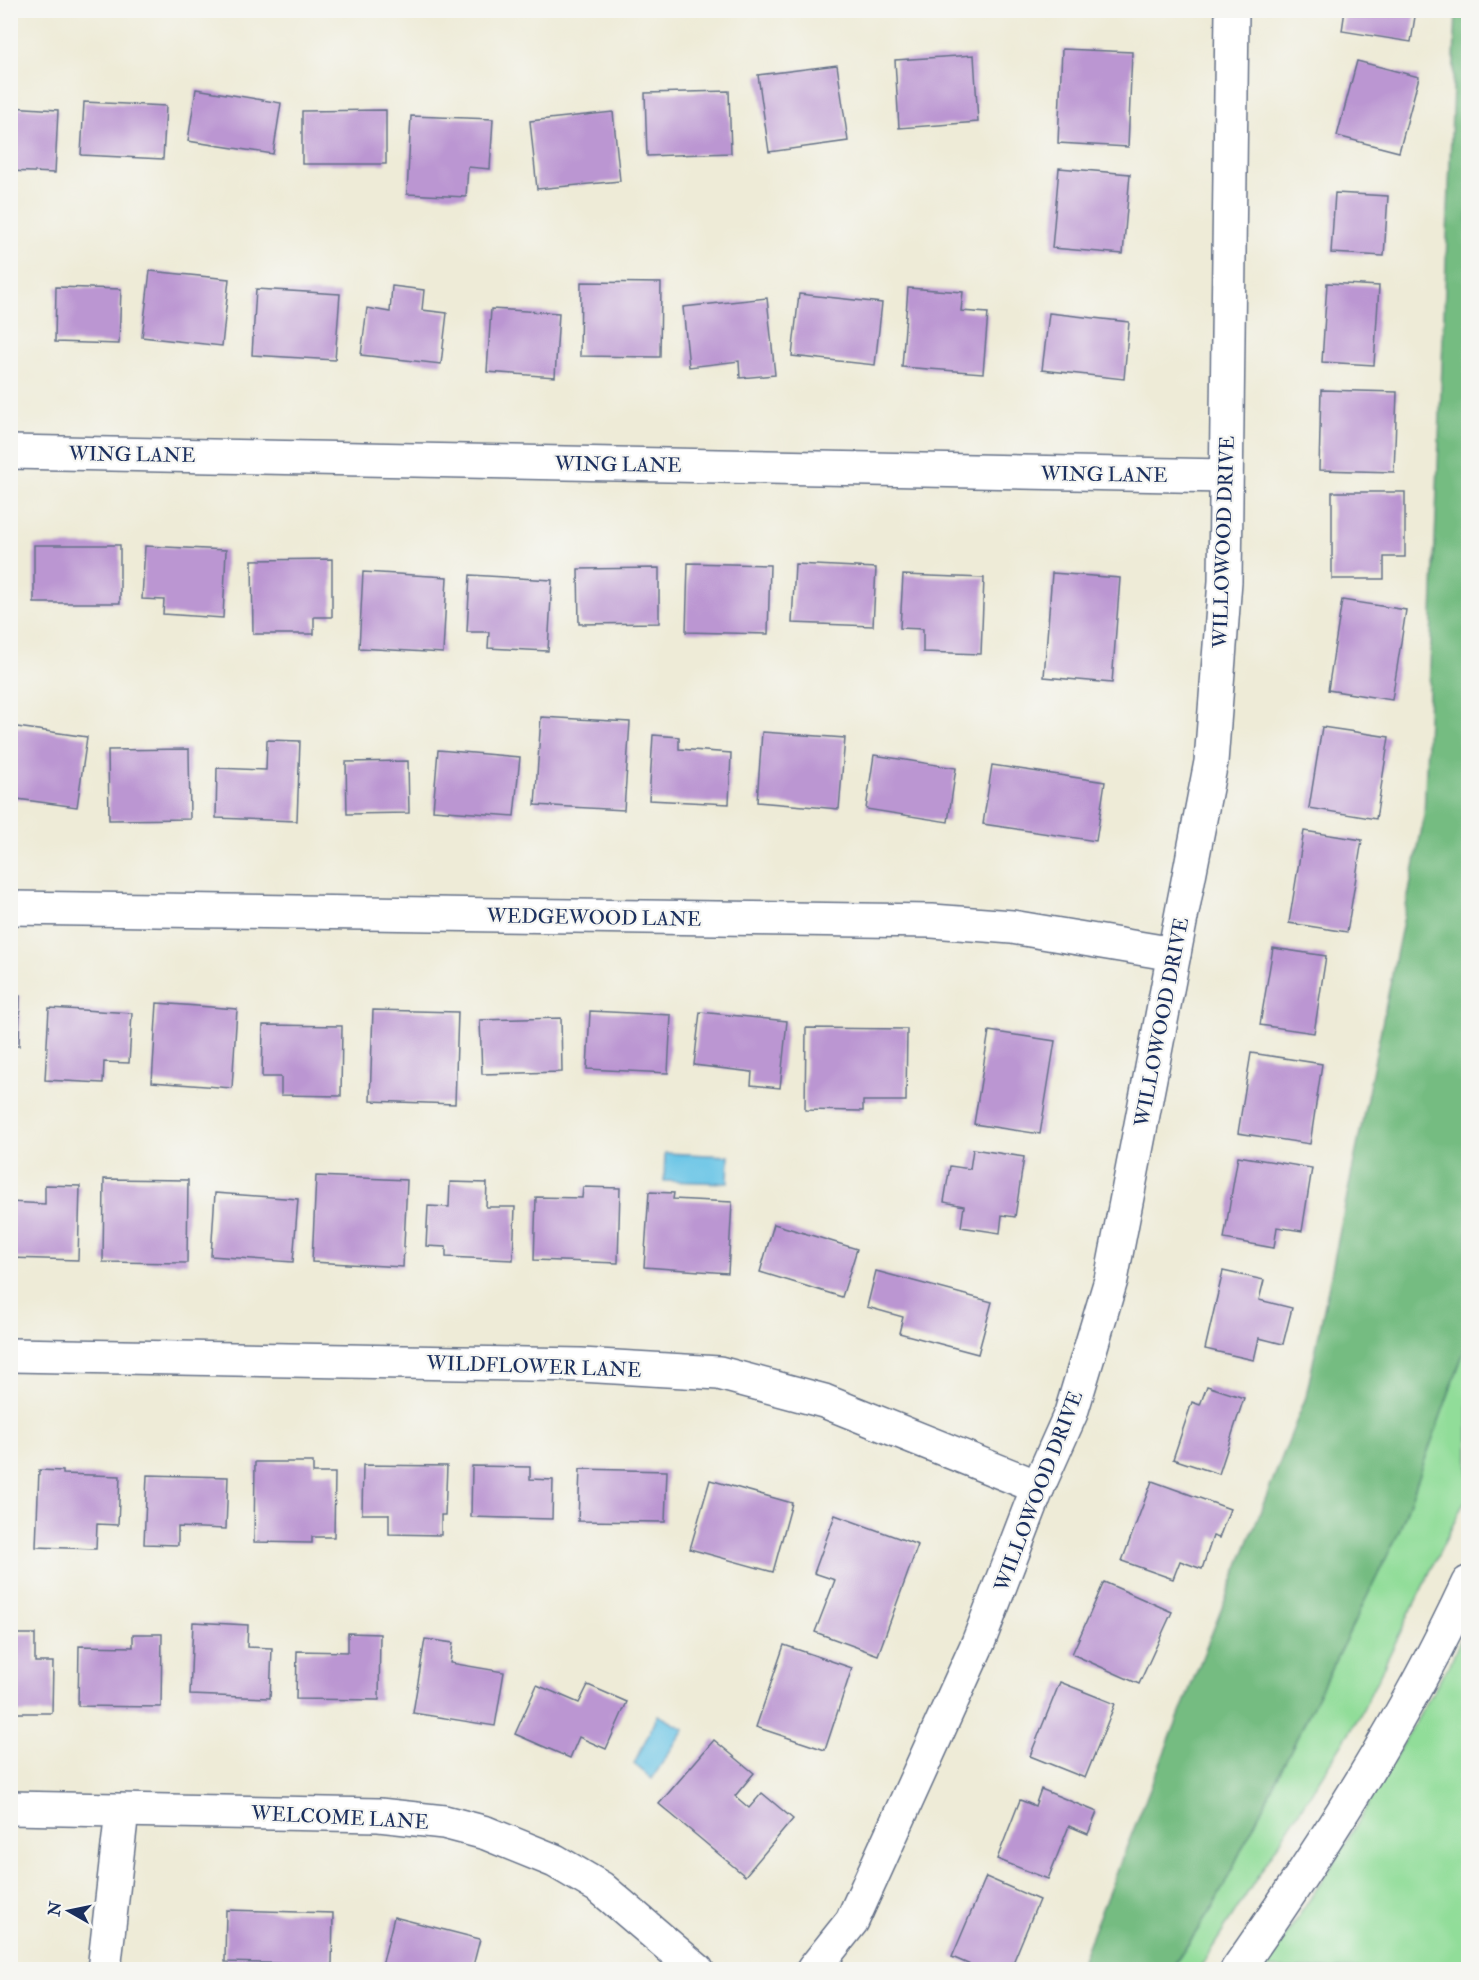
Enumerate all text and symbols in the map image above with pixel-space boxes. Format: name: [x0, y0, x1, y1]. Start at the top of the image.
street label: WILLOWOOD DRIVE: [1207, 435, 1240, 650]
street label: WING LANE: [67, 441, 196, 468]
street label: WING LANE: [553, 451, 682, 478]
street label: WING LANE: [1039, 461, 1168, 488]
street label: WEDGEWOOD LANE: [485, 903, 702, 932]
street label: WILLOWOOD DRIVE: [1129, 915, 1194, 1130]
street label: WILDFLOWER LANE: [425, 1350, 642, 1383]
street label: WILLOWOOD DRIVE: [988, 1387, 1088, 1596]
street label: WELCOME LANE: [250, 1800, 429, 1835]
north arrow: [39, 1881, 99, 1941]
text: N: [44, 1900, 66, 1918]

